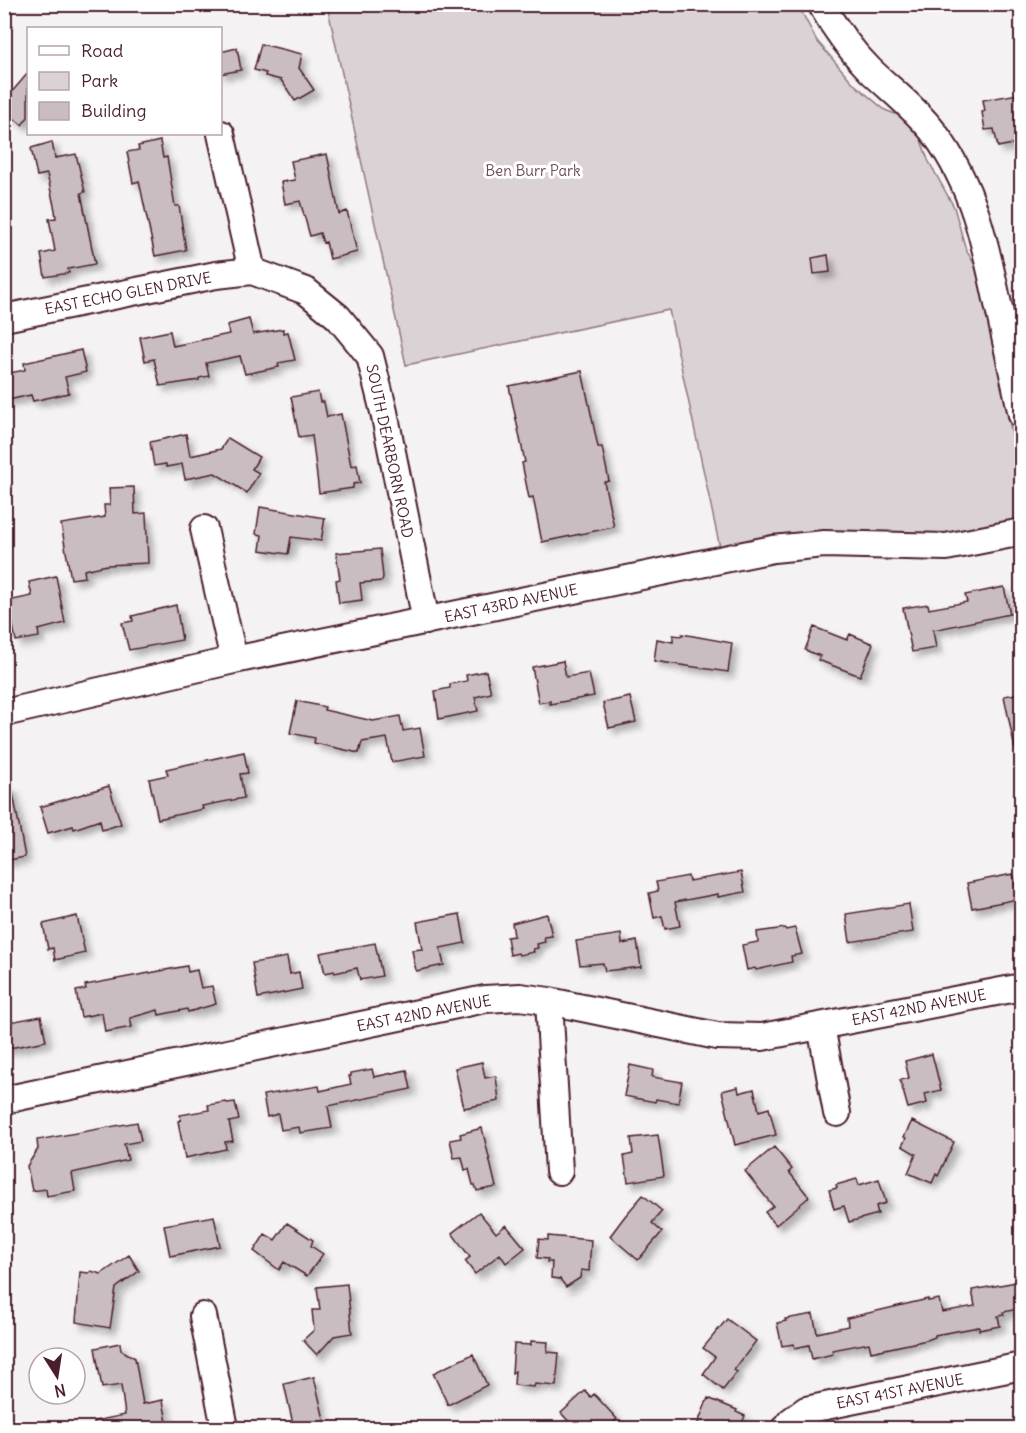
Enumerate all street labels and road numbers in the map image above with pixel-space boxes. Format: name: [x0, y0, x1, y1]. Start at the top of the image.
street label: EAST ECHO GLEN DRIVE: [43, 268, 213, 318]
street label: SOUTH DEARBORN ROAD: [362, 362, 418, 540]
street label: EAST 43RD AVENUE: [443, 580, 580, 626]
street label: EAST 42ND AVENUE: [850, 985, 988, 1029]
street label: EAST 42ND AVENUE: [355, 991, 493, 1035]
street label: EAST 41ST AVENUE: [835, 1369, 965, 1413]

